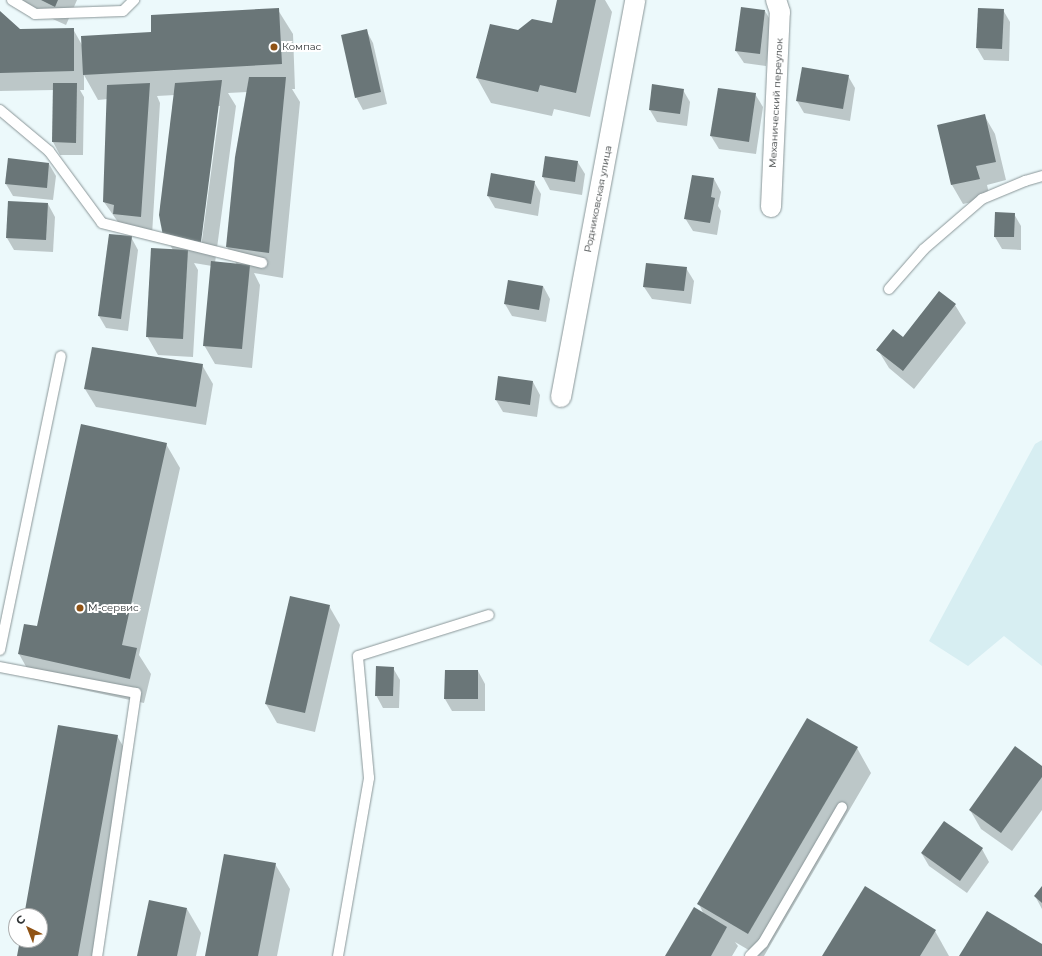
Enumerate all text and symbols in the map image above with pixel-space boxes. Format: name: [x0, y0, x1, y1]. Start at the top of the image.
street label: Механический переулок: [767, 38, 785, 168]
place label: Компас: [282, 41, 321, 53]
marker: Компас: [269, 42, 279, 52]
street label: Родниковская улица: [582, 145, 614, 253]
place label: М-сервис: [88, 602, 139, 614]
marker: М-сервис: [75, 603, 85, 613]
north arrow: [8, 908, 48, 948]
text: С: [13, 912, 28, 928]

